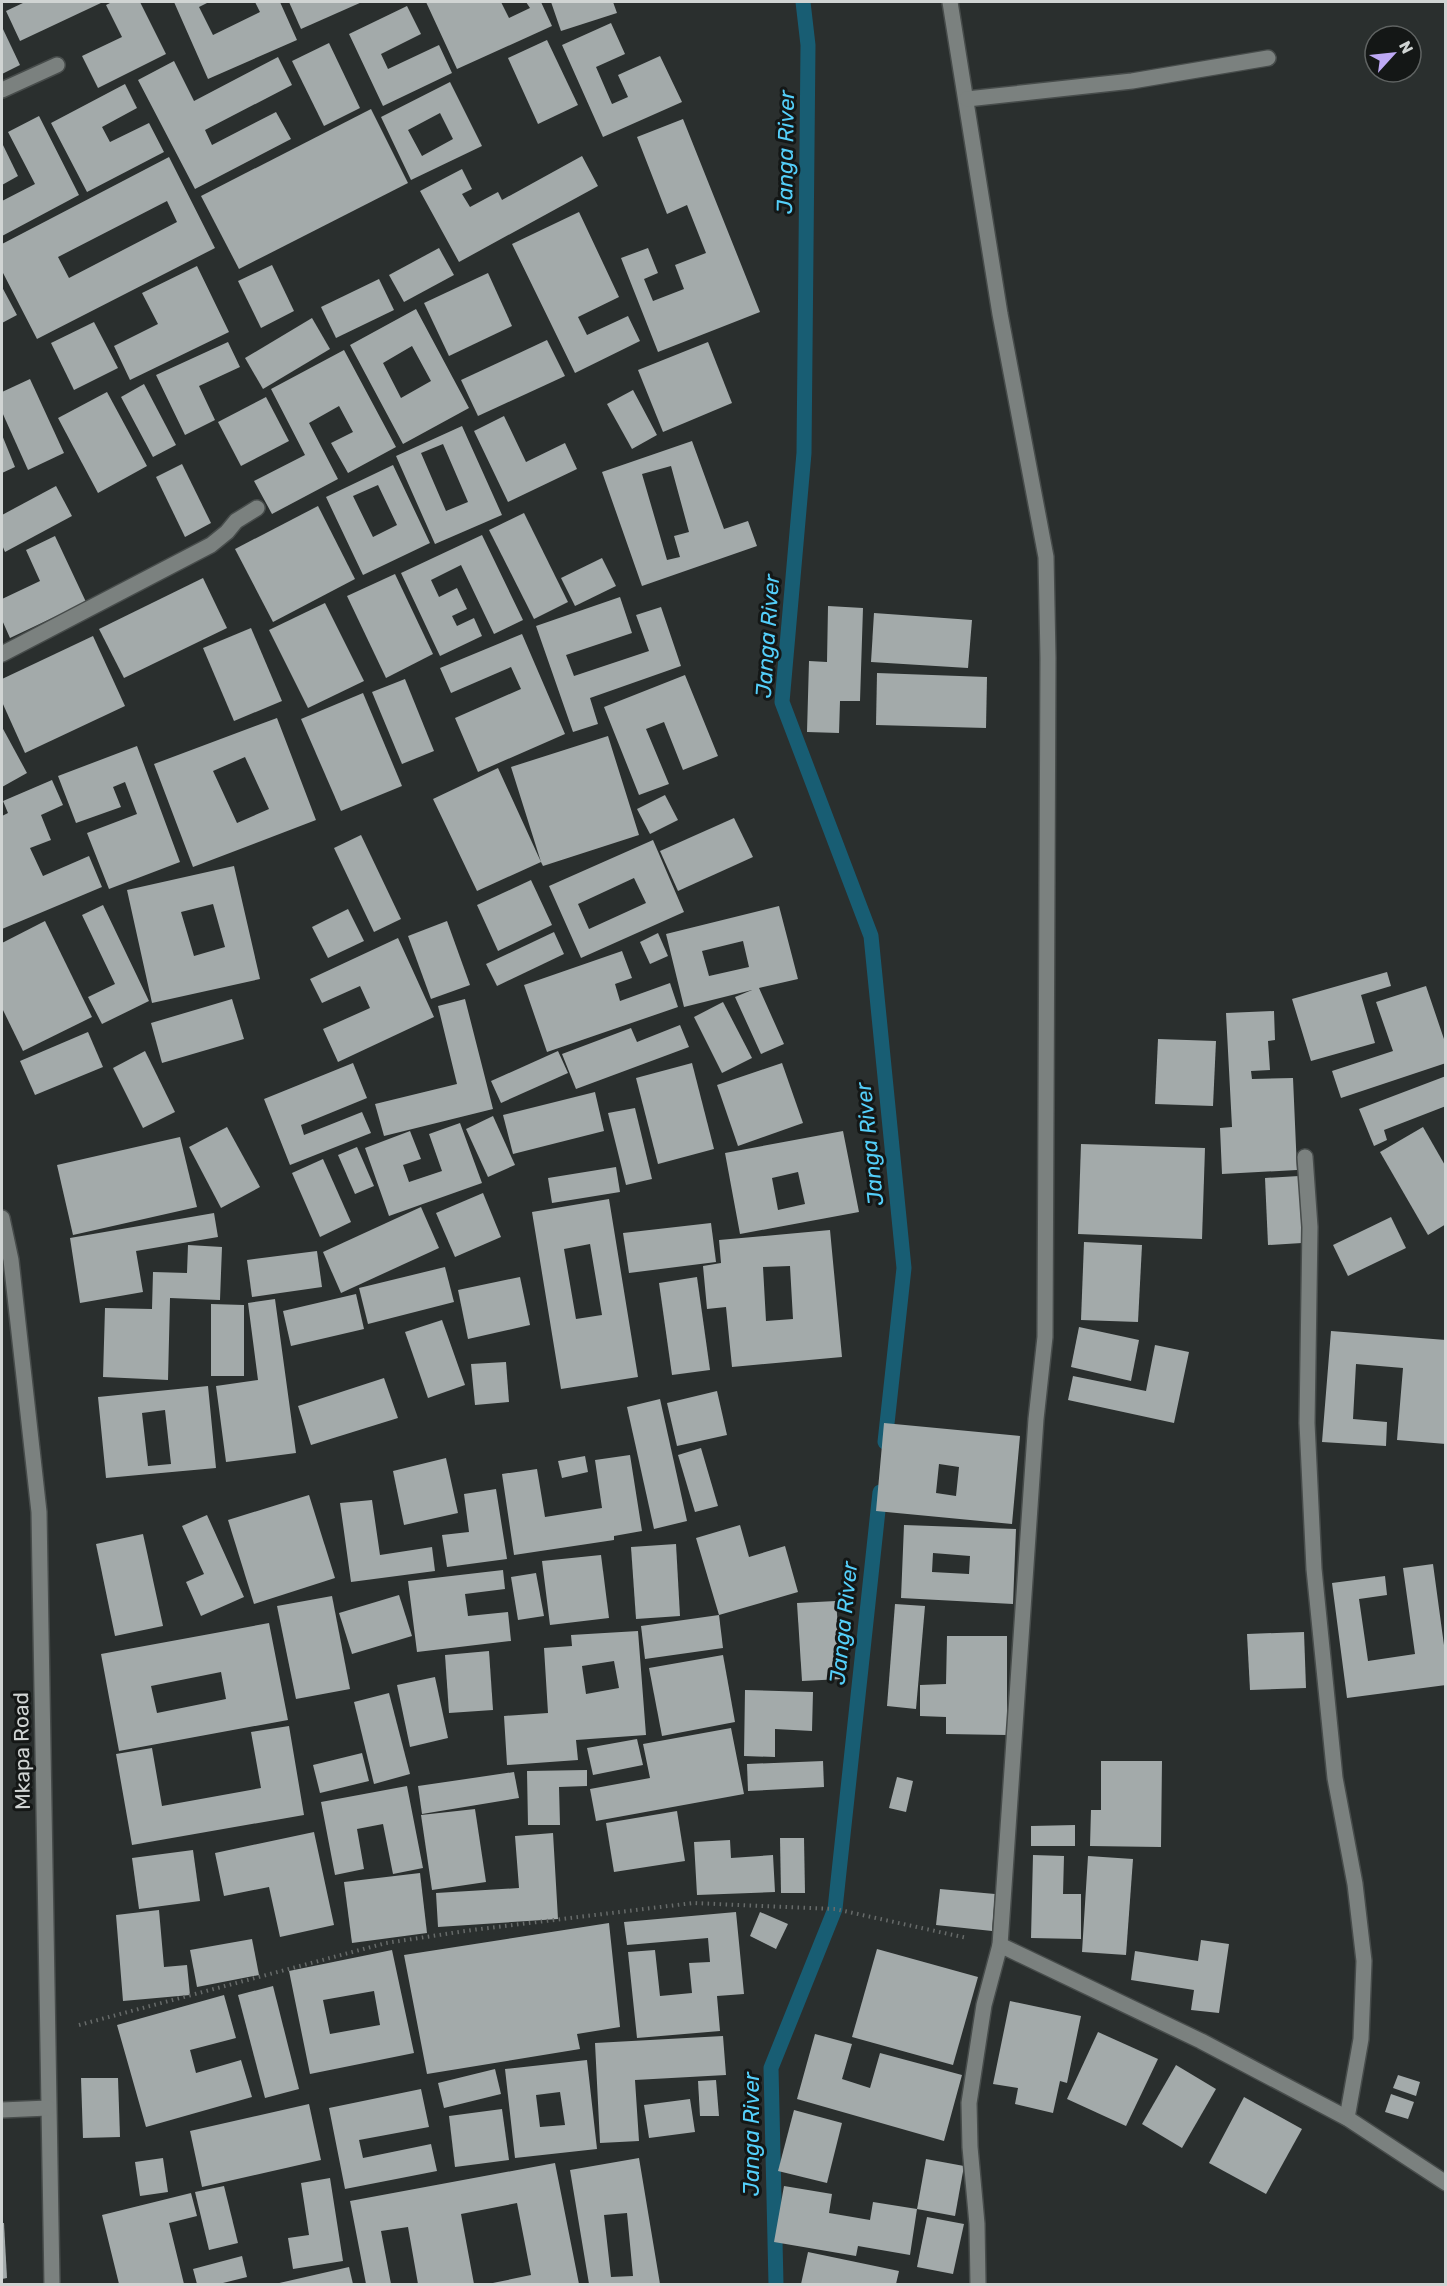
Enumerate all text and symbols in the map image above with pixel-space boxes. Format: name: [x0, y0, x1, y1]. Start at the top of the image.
north arrow: [1363, 24, 1423, 84]
text: N: [1395, 38, 1417, 57]
water label: Janga River: [771, 88, 800, 214]
water label: Janga River: [750, 572, 785, 699]
water label: Janga River: [849, 1079, 889, 1207]
water label: Janga River: [824, 1559, 864, 1686]
street label: Mkapa Road: [8, 1692, 35, 1810]
water label: Janga River: [738, 2071, 765, 2196]

